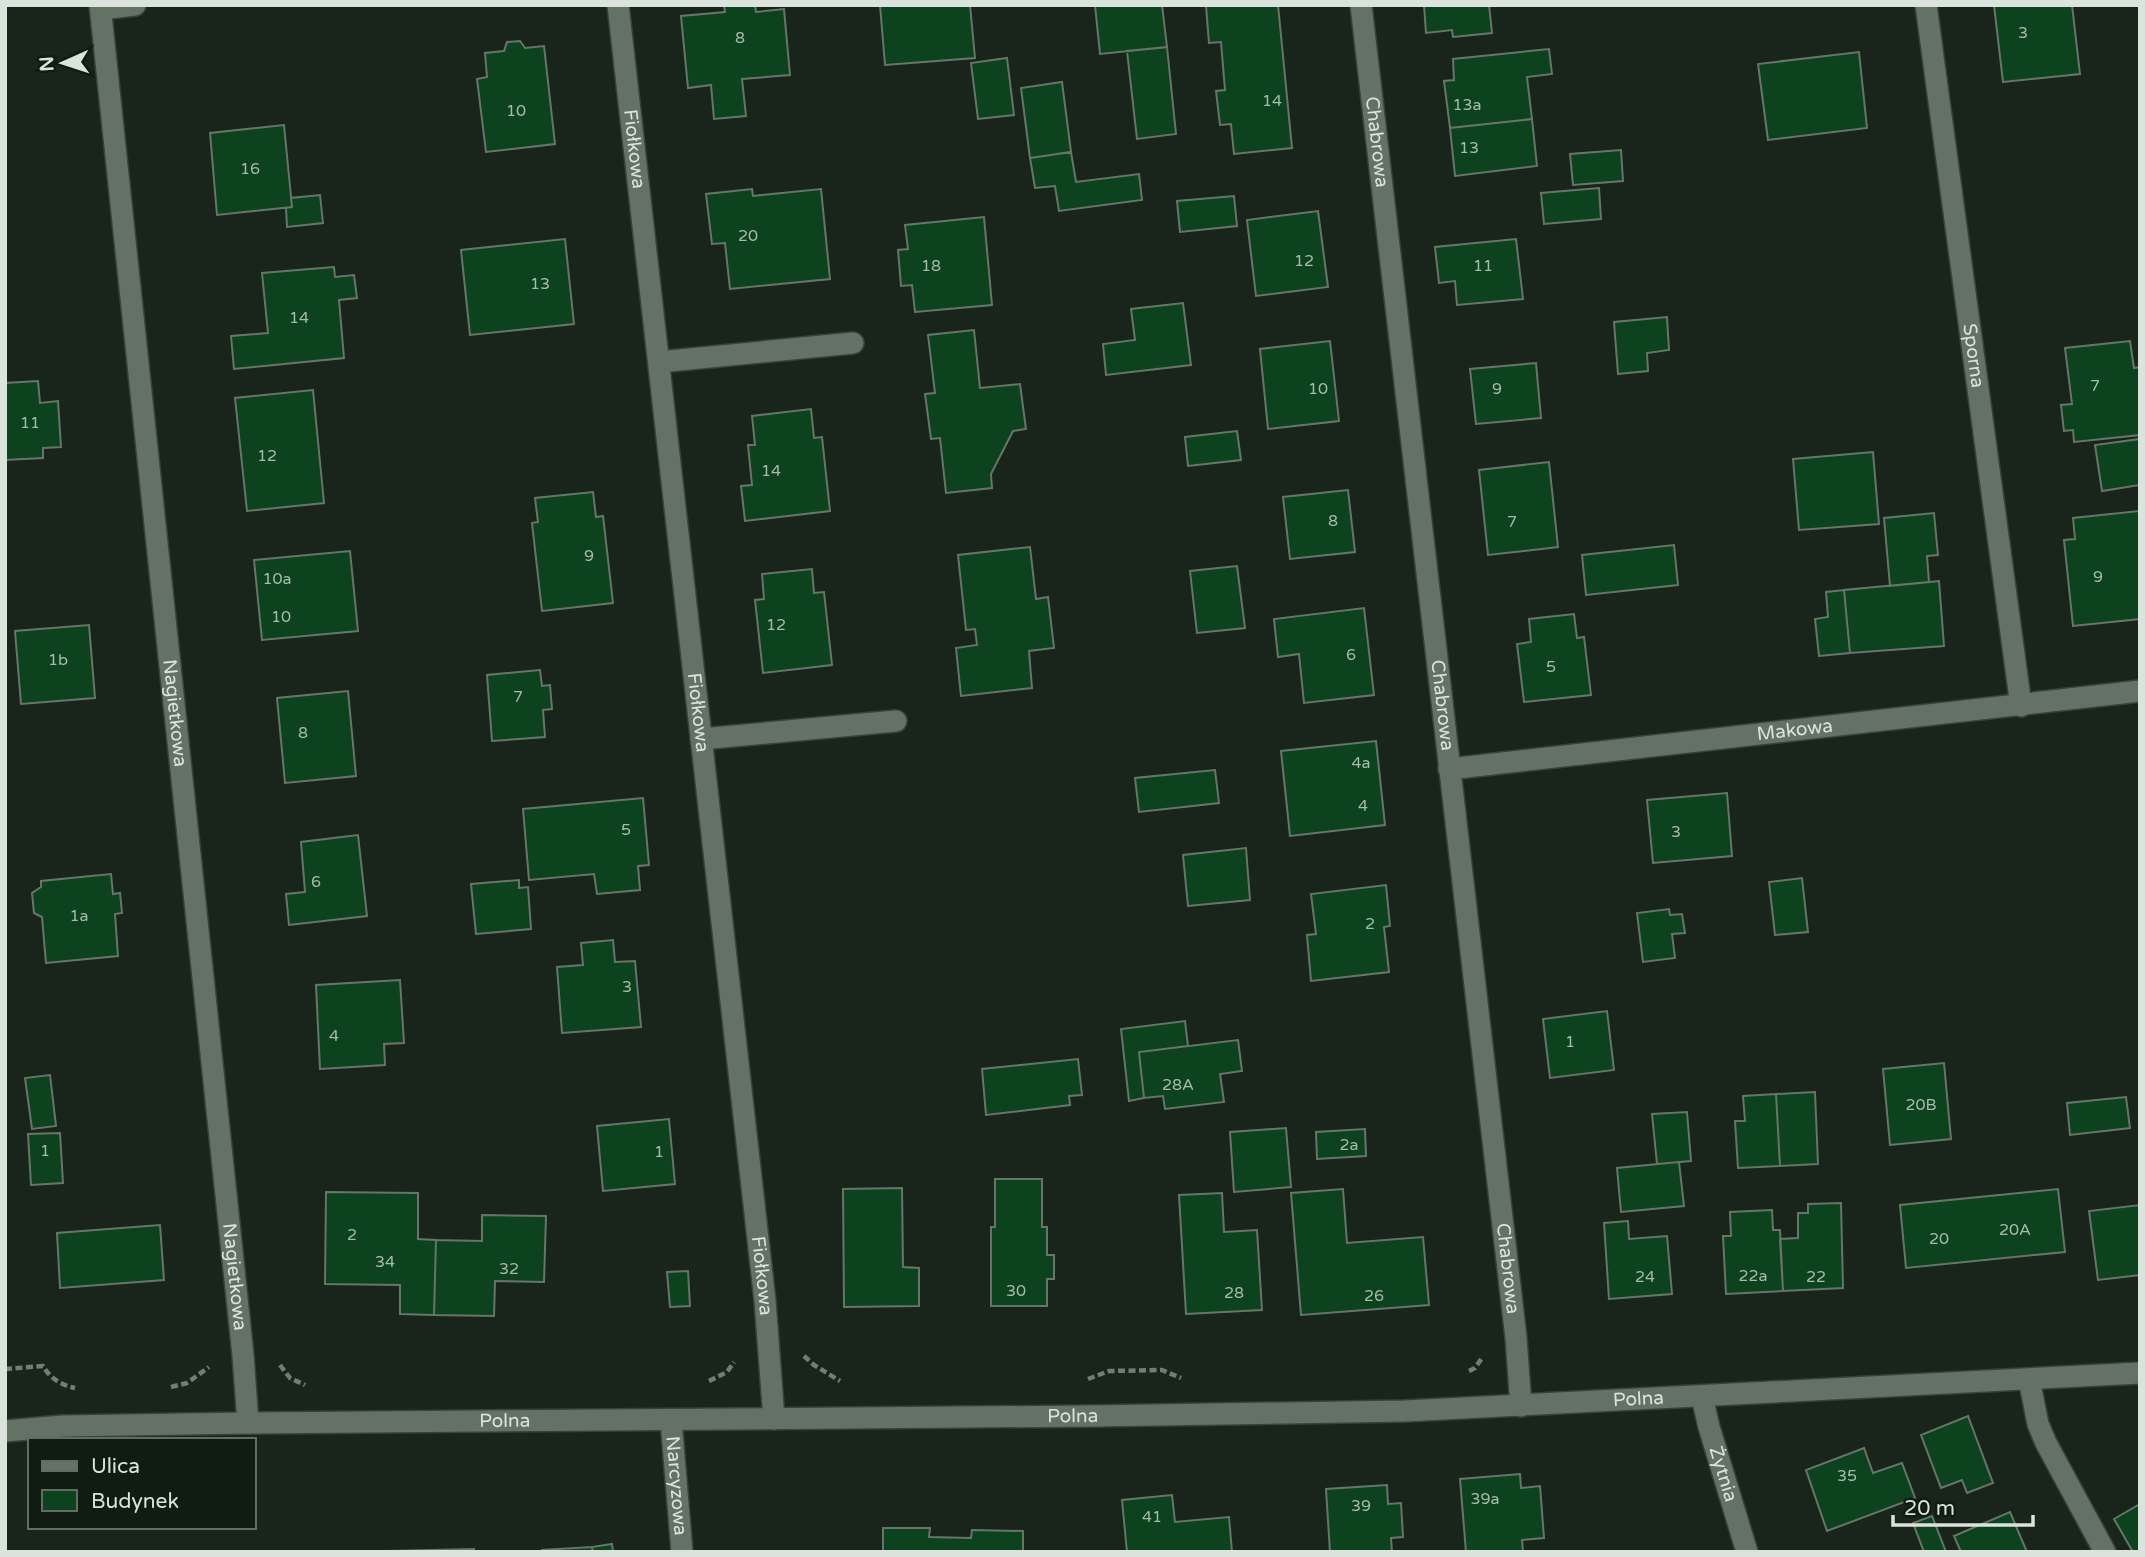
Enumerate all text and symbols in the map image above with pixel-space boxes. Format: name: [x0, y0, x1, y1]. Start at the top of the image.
house number: 3: [2018, 23, 2028, 43]
north arrow: [28, 28, 98, 98]
house number: 8: [735, 28, 745, 48]
text: N: [36, 56, 58, 72]
house number: 14: [1262, 91, 1282, 111]
street label: Chabrowa: [1361, 95, 1393, 189]
house number: 13a: [1452, 95, 1482, 115]
house number: 10: [506, 101, 526, 121]
street label: Fiołkowa: [619, 108, 650, 190]
house number: 13: [1459, 138, 1479, 158]
house number: 16: [240, 159, 260, 179]
house number: 20: [738, 226, 758, 246]
house number: 12: [1294, 251, 1314, 271]
house number: 18: [921, 256, 941, 276]
house number: 11: [1473, 256, 1493, 276]
house number: 13: [530, 274, 550, 294]
house number: 14: [289, 308, 309, 328]
street label: Sporna: [1958, 322, 1989, 389]
house number: 7: [2090, 376, 2100, 396]
house number: 10: [1308, 379, 1328, 399]
house number: 9: [1492, 379, 1502, 399]
house number: 11: [20, 413, 40, 433]
house number: 12: [257, 446, 277, 466]
house number: 14: [761, 461, 781, 481]
house number: 8: [1328, 511, 1338, 531]
house number: 7: [1507, 512, 1517, 532]
house number: 9: [584, 546, 594, 566]
house number: 9: [2093, 567, 2103, 587]
house number: 10a: [262, 569, 292, 589]
house number: 10: [271, 607, 291, 627]
house number: 12: [766, 615, 786, 635]
house number: 6: [1346, 645, 1356, 665]
house number: 1b: [48, 650, 68, 670]
house number: 5: [1546, 657, 1556, 677]
street label: Nagietkowa: [158, 658, 192, 768]
street label: Chabrowa: [1426, 659, 1459, 752]
street label: Fiołkowa: [683, 672, 714, 753]
house number: 7: [513, 687, 523, 707]
street label: Makowa: [1756, 715, 1834, 745]
house number: 8: [298, 723, 308, 743]
house number: 4a: [1351, 753, 1371, 773]
house number: 4: [1358, 796, 1368, 816]
house number: 5: [621, 820, 631, 840]
house number: 3: [1671, 822, 1681, 842]
house number: 6: [311, 872, 321, 892]
house number: 1a: [69, 906, 89, 926]
house number: 2: [1365, 914, 1375, 934]
house number: 3: [622, 977, 632, 997]
house number: 4: [329, 1026, 339, 1046]
house number: 1: [1565, 1032, 1575, 1052]
house number: 28A: [1162, 1075, 1194, 1095]
house number: 20B: [1905, 1095, 1937, 1115]
house number: 2a: [1339, 1135, 1359, 1155]
house number: 1: [40, 1141, 50, 1161]
house number: 1: [654, 1142, 664, 1162]
house number: 20A: [1999, 1220, 2031, 1240]
street label: Nagietkowa: [218, 1222, 251, 1332]
street label: Chabrowa: [1492, 1222, 1524, 1315]
house number: 2: [347, 1225, 357, 1245]
house number: 20: [1929, 1229, 1949, 1249]
street label: Fiołkowa: [747, 1235, 777, 1316]
house number: 34: [375, 1252, 395, 1272]
house number: 32: [499, 1259, 519, 1279]
house number: 22a: [1738, 1266, 1768, 1286]
house number: 24: [1635, 1267, 1655, 1287]
house number: 22: [1806, 1267, 1826, 1287]
house number: 30: [1006, 1281, 1026, 1301]
house number: 28: [1224, 1283, 1244, 1303]
house number: 26: [1364, 1286, 1384, 1306]
street label: Polna: [1612, 1387, 1664, 1411]
street label: Polna: [1047, 1405, 1098, 1427]
street label: Polna: [479, 1410, 530, 1432]
street label: Narcyzowa: [661, 1435, 692, 1536]
legend: [28, 1438, 256, 1529]
street label: Żytnia: [1704, 1444, 1742, 1505]
text: Ulica: [91, 1454, 140, 1479]
house number: 35: [1837, 1466, 1857, 1486]
scale bar: [1893, 1484, 2033, 1528]
text: Budynek: [91, 1489, 179, 1514]
house number: 39a: [1470, 1489, 1500, 1509]
house number: 39: [1351, 1496, 1371, 1516]
text: 20 m: [1904, 1496, 1955, 1521]
house number: 41: [1142, 1507, 1162, 1527]

